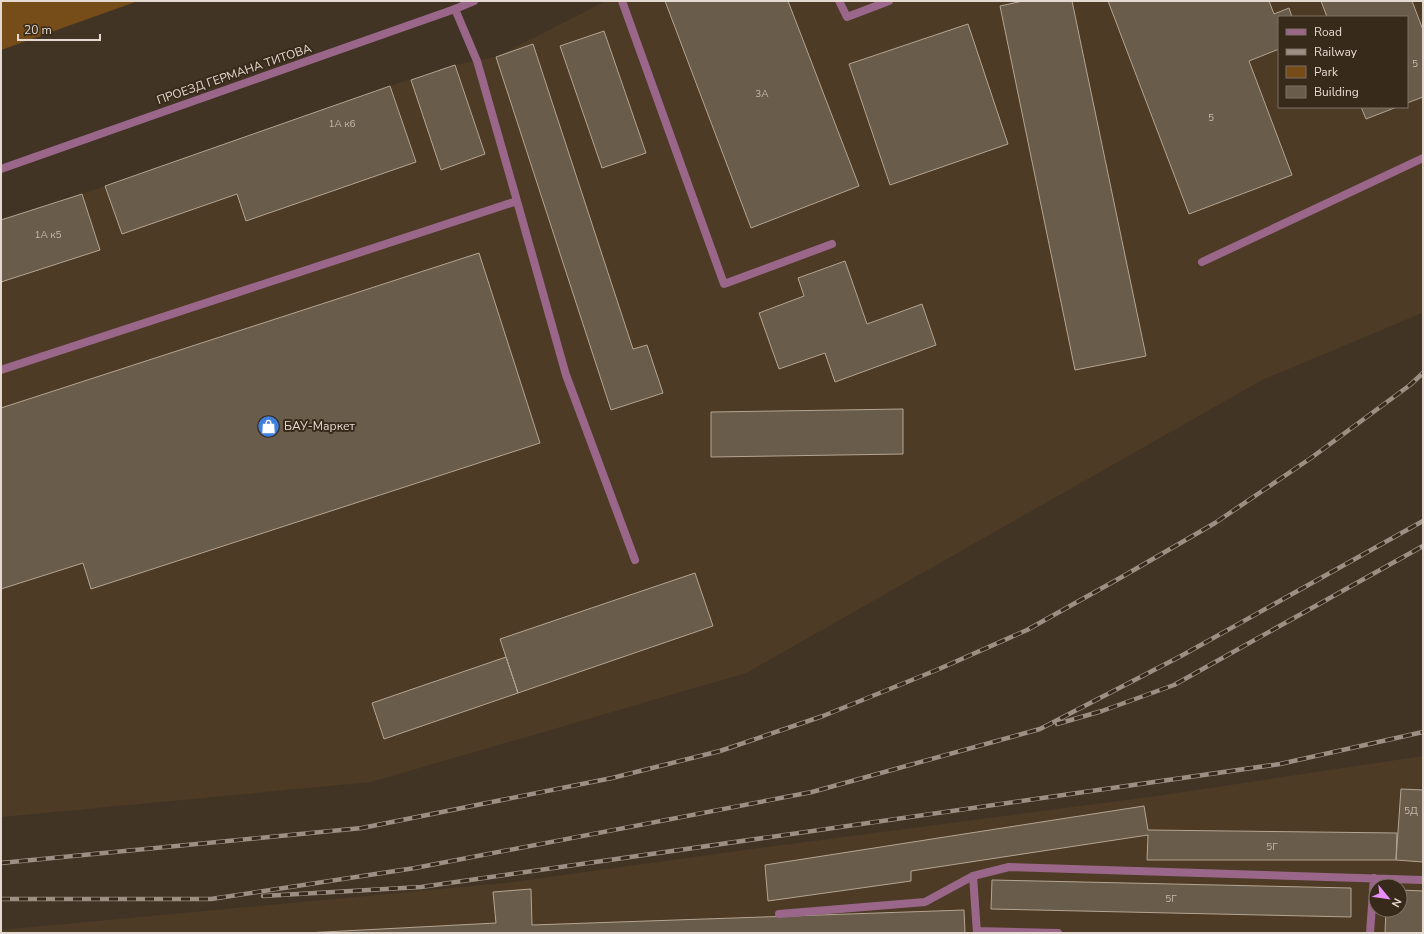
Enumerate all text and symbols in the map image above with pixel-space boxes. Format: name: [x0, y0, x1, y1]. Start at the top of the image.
scale bar: [18, 16, 100, 42]
legend: [1278, 16, 1408, 108]
text: 20 m: [24, 22, 52, 38]
text: Road: [1314, 24, 1342, 40]
street label: ПРОЕЗД ГЕРМАНА ТИТОВА: [154, 40, 314, 108]
text: Railway: [1314, 44, 1358, 60]
house number: 5: [1412, 57, 1418, 71]
text: Park: [1314, 64, 1339, 80]
text: Building: [1314, 84, 1359, 100]
house number: 3А: [755, 87, 769, 101]
house number: 5: [1208, 111, 1214, 125]
house number: 1А к6: [328, 117, 356, 131]
house number: 1А к5: [34, 228, 62, 242]
shop icon: БАУ-Маркет: [255, 413, 281, 439]
place label: БАУ-Маркет: [284, 418, 356, 434]
house number: 5Д: [1404, 804, 1418, 818]
house number: 5Г: [1266, 840, 1278, 854]
north arrow: [1368, 878, 1408, 918]
house number: 5Г: [1165, 892, 1177, 906]
text: N: [1388, 895, 1405, 910]

